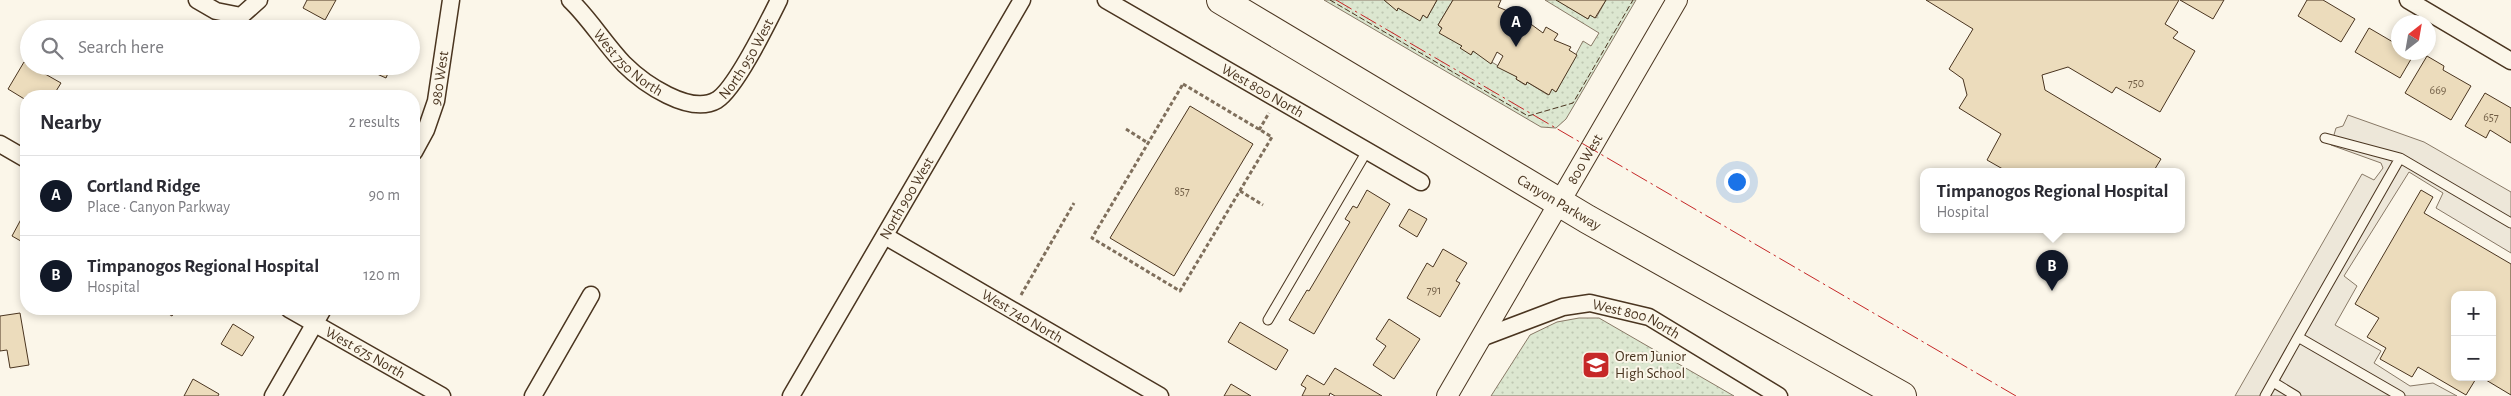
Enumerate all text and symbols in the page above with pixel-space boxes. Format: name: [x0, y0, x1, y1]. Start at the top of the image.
pin: A: [1500, 6, 1532, 47]
north arrow: [2391, 15, 2436, 60]
street label: North 950 West: [716, 16, 776, 102]
search box: [20, 20, 420, 75]
street label: West 750 North: [591, 26, 666, 99]
icon: search: [38, 34, 66, 62]
text: Search here: [78, 38, 164, 57]
street label: 980 West: [428, 50, 451, 107]
street label: West 800 North: [1219, 61, 1307, 120]
house number: 750: [2128, 77, 2144, 89]
house number: 669: [2430, 84, 2447, 96]
house number: 657: [2483, 111, 2499, 123]
text: Nearby: [40, 112, 101, 133]
text: 2 results: [348, 114, 400, 130]
street label: 800 West: [1564, 131, 1605, 187]
street label: North 900 West: [877, 154, 936, 242]
popup: [1920, 168, 2185, 233]
your location: [1724, 169, 1750, 195]
street label: Canyon Parkway: [1515, 172, 1604, 233]
text: Cortland Ridge: [87, 177, 200, 196]
text: Timpanogos Regional Hospital: [1936, 182, 2169, 201]
house number: 857: [1174, 185, 1190, 197]
text: A: [51, 187, 61, 203]
text: 90 m: [369, 187, 400, 203]
text: Place · Canyon Parkway: [87, 199, 230, 215]
text: Hospital: [1936, 204, 1989, 220]
pin: B: [2036, 250, 2068, 291]
text: Timpanogos Regional Hospital: [87, 257, 319, 276]
text: B: [51, 267, 61, 283]
text: 120 m: [363, 267, 400, 283]
text: Hospital: [87, 279, 140, 295]
house number: 791: [1427, 284, 1441, 296]
street label: West 740 North: [979, 287, 1066, 345]
map controls: [2451, 291, 2496, 381]
button: +: [2451, 291, 2496, 336]
street label: West 800 North: [1591, 296, 1683, 341]
street label: West 675 North: [323, 324, 408, 381]
button: −: [2451, 336, 2496, 381]
place label: Orem Junior High School: [1615, 349, 1686, 381]
school or university icon: Orem Junior High School: [1581, 350, 1611, 380]

